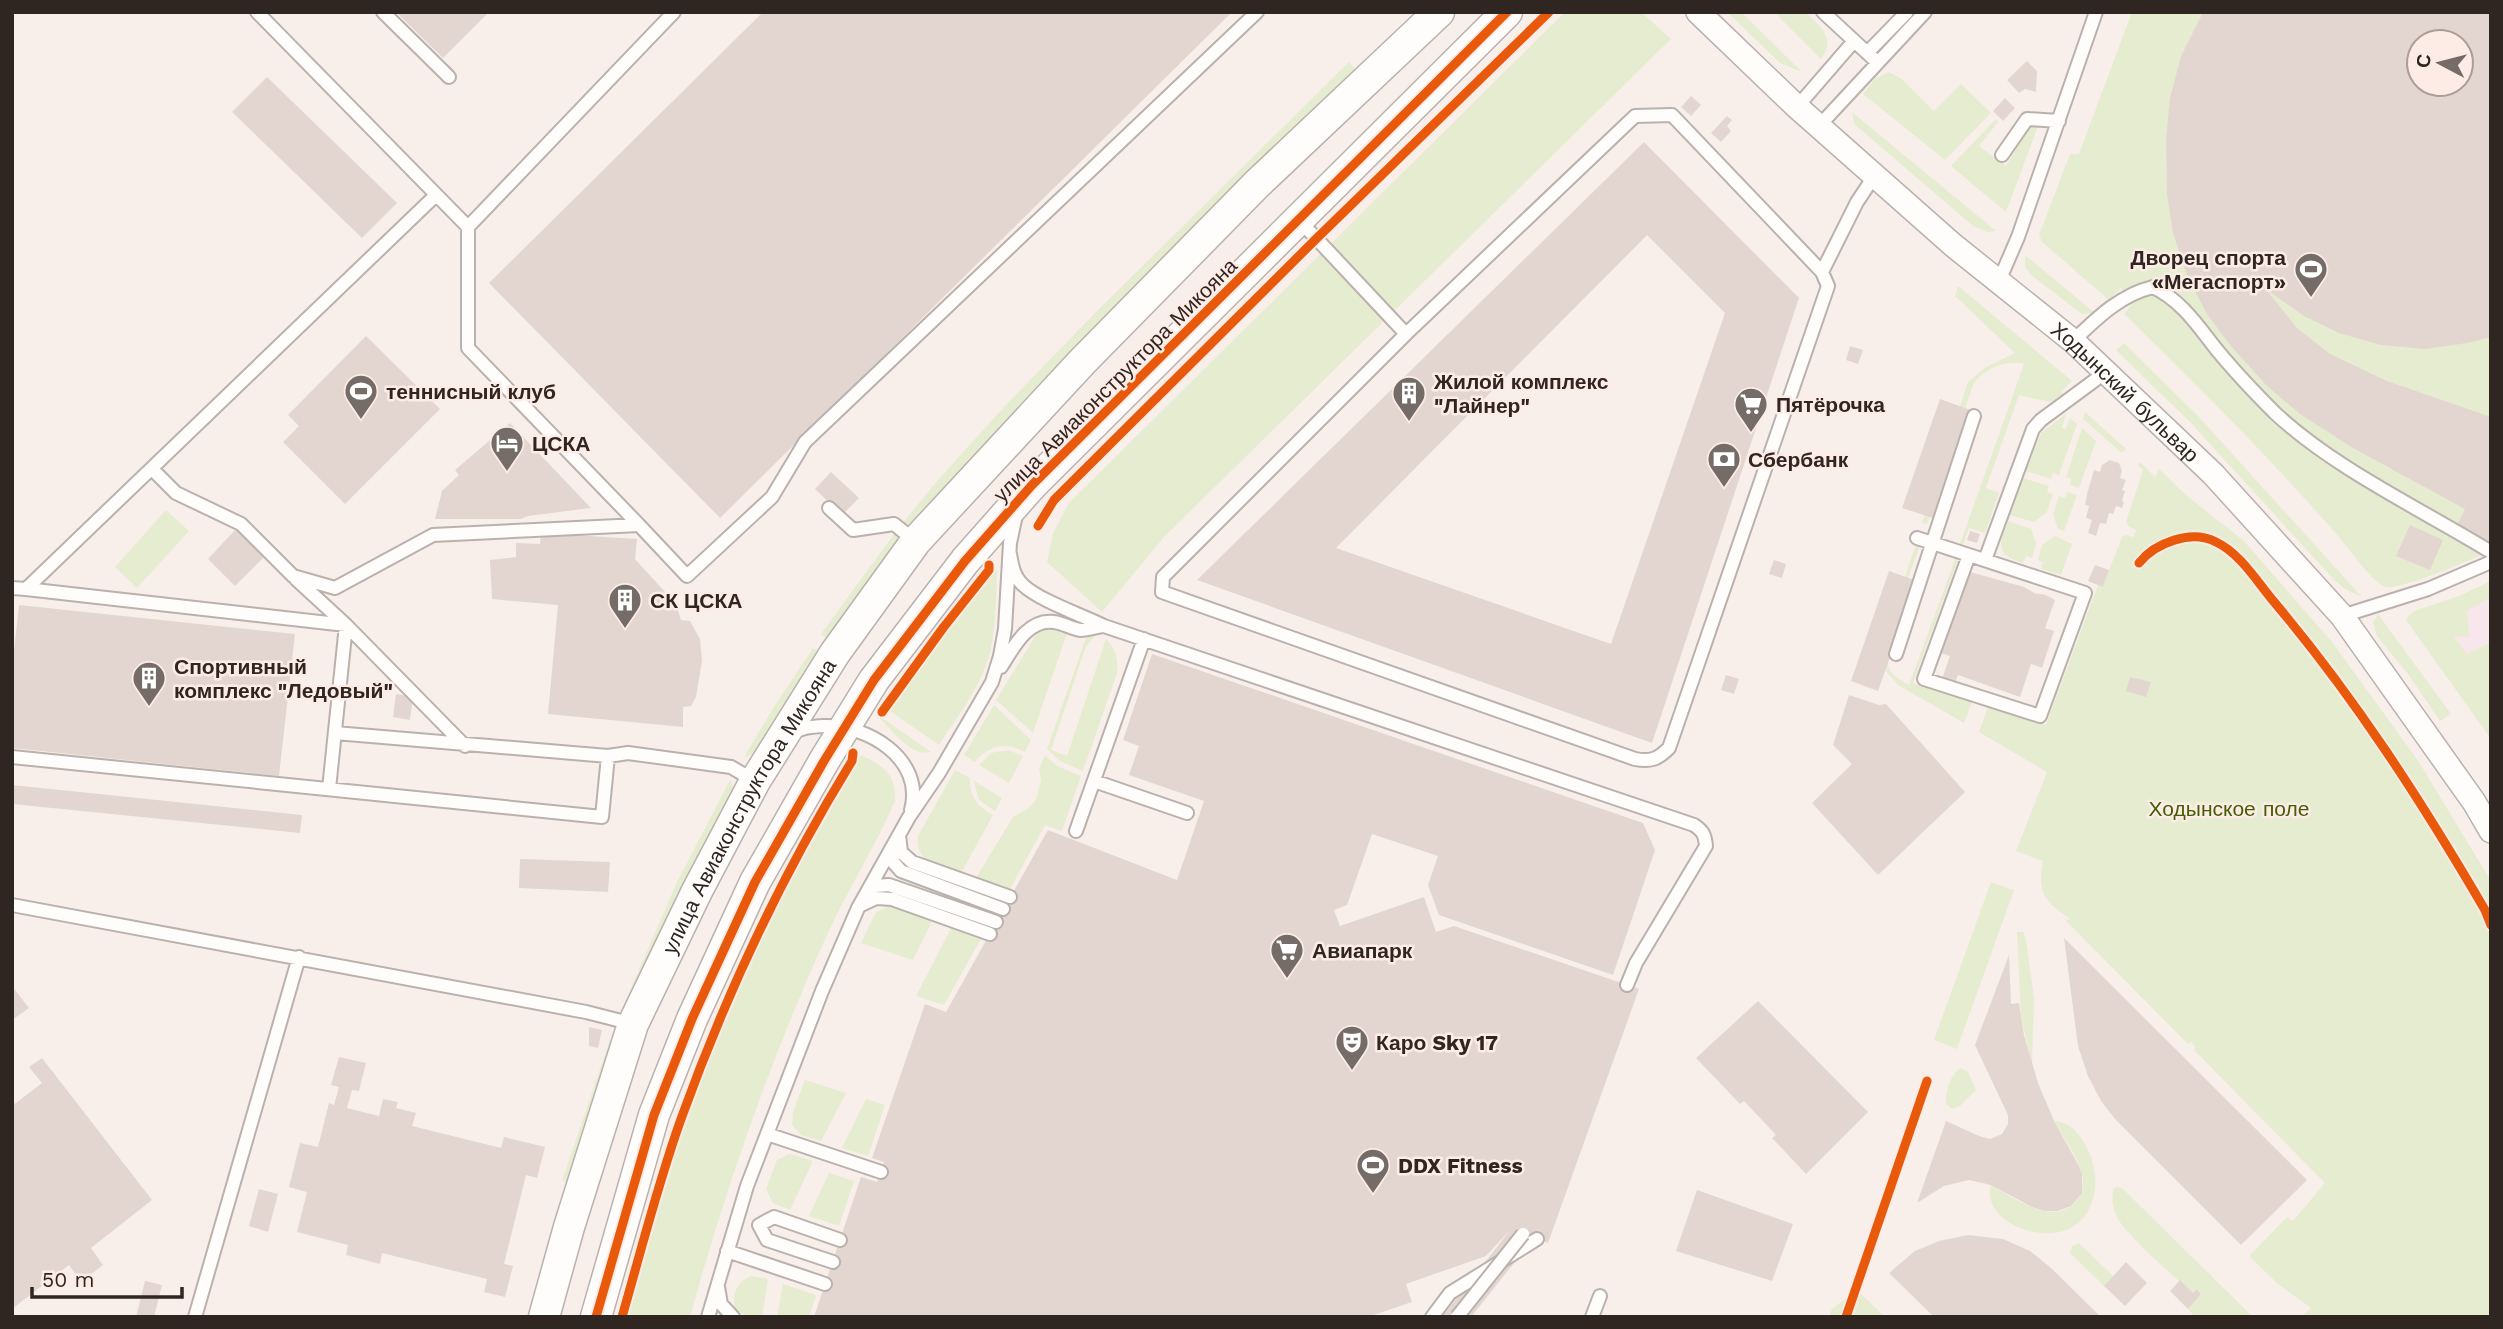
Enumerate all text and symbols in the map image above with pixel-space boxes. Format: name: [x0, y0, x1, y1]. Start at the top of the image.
north arrow: [2405, 28, 2475, 98]
text: С: [2411, 53, 2436, 69]
place label: Дворец спорта «Мегаспорт»: [2130, 245, 2286, 294]
sports icon: Дворец спорта «Мегаспорт»: [2292, 250, 2330, 299]
street label: улица Авиаконструктора Микояна: [988, 253, 1242, 507]
street label: Ходынский бульвар: [2047, 316, 2205, 467]
place label: Жилой комплекс "Лайнер": [1433, 369, 1609, 418]
sports icon: теннисный клуб: [342, 372, 380, 421]
building icon: Жилой комплекс "Лайнер": [1390, 374, 1428, 423]
place label: теннисный клуб: [386, 379, 556, 404]
supermarket icon: Пятёрочка: [1732, 385, 1770, 434]
place label: Пятёрочка: [1776, 392, 1885, 417]
hotel icon: ЦСКА: [488, 424, 526, 473]
place label: ЦСКА: [532, 431, 591, 456]
bank icon: Сбербанк: [1705, 440, 1743, 489]
place label: Сбербанк: [1748, 447, 1849, 472]
building icon: СК ЦСКА: [606, 581, 644, 630]
place label: СК ЦСКА: [650, 588, 742, 613]
place label: Спортивный комплекс "Ледовый": [174, 654, 393, 703]
street label: улица Авиаконструктора Микояна: [656, 654, 841, 958]
building icon: Спортивный комплекс "Ледовый": [130, 659, 168, 708]
park label: Ходынское поле: [2149, 796, 2309, 821]
supermarket icon: Авиапарк: [1268, 931, 1306, 980]
place label: Авиапарк: [1312, 938, 1413, 963]
theatre icon: Каро Sky 17: [1333, 1023, 1371, 1072]
place label: Каро Sky 17: [1376, 1030, 1498, 1055]
sports icon: DDX Fitness: [1354, 1146, 1392, 1195]
place label: DDX Fitness: [1398, 1153, 1523, 1178]
scale bar: [32, 1256, 182, 1300]
text: 50 m: [42, 1267, 94, 1292]

